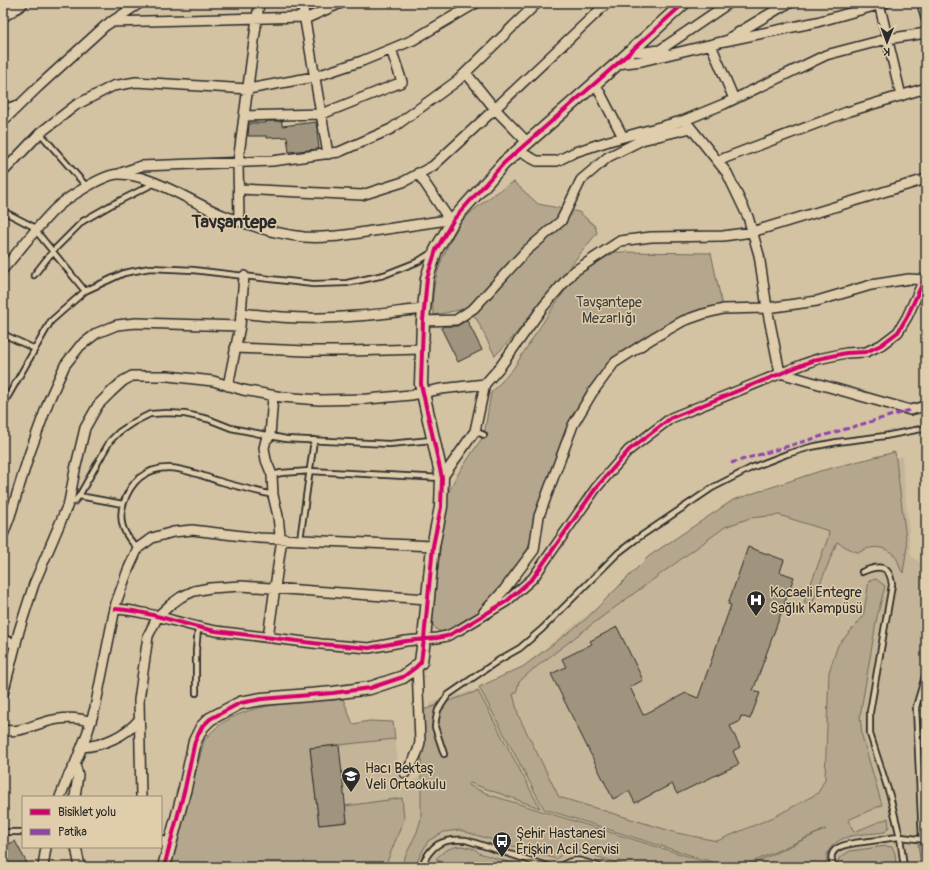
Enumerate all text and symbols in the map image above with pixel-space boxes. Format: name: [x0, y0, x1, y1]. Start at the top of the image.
north arrow: [867, 22, 907, 62]
text: K: [883, 45, 890, 58]
district label: Tavşantepe: [191, 211, 278, 234]
park label: Tavşantepe Mezarlığı: [576, 294, 642, 327]
place label: Kocaeli Entegre Sağlık Kampüsü: [770, 584, 863, 617]
hospital icon: Kocaeli Entegre Sağlık Kampüsü: [745, 589, 767, 617]
place label: Hacı Bektaş Veli Ortaokulu: [365, 760, 446, 793]
school or university icon: Hacı Bektaş Veli Ortaokulu: [340, 765, 362, 793]
legend: [22, 796, 162, 848]
text: Bisiklet yolu: [58, 805, 116, 820]
text: Patika: [58, 825, 87, 840]
place label: Şehir Hastanesi Erişkin Acil Servisi: [516, 825, 619, 858]
bus stop icon: Şehir Hastanesi Erişkin Acil Servisi: [491, 830, 513, 858]

